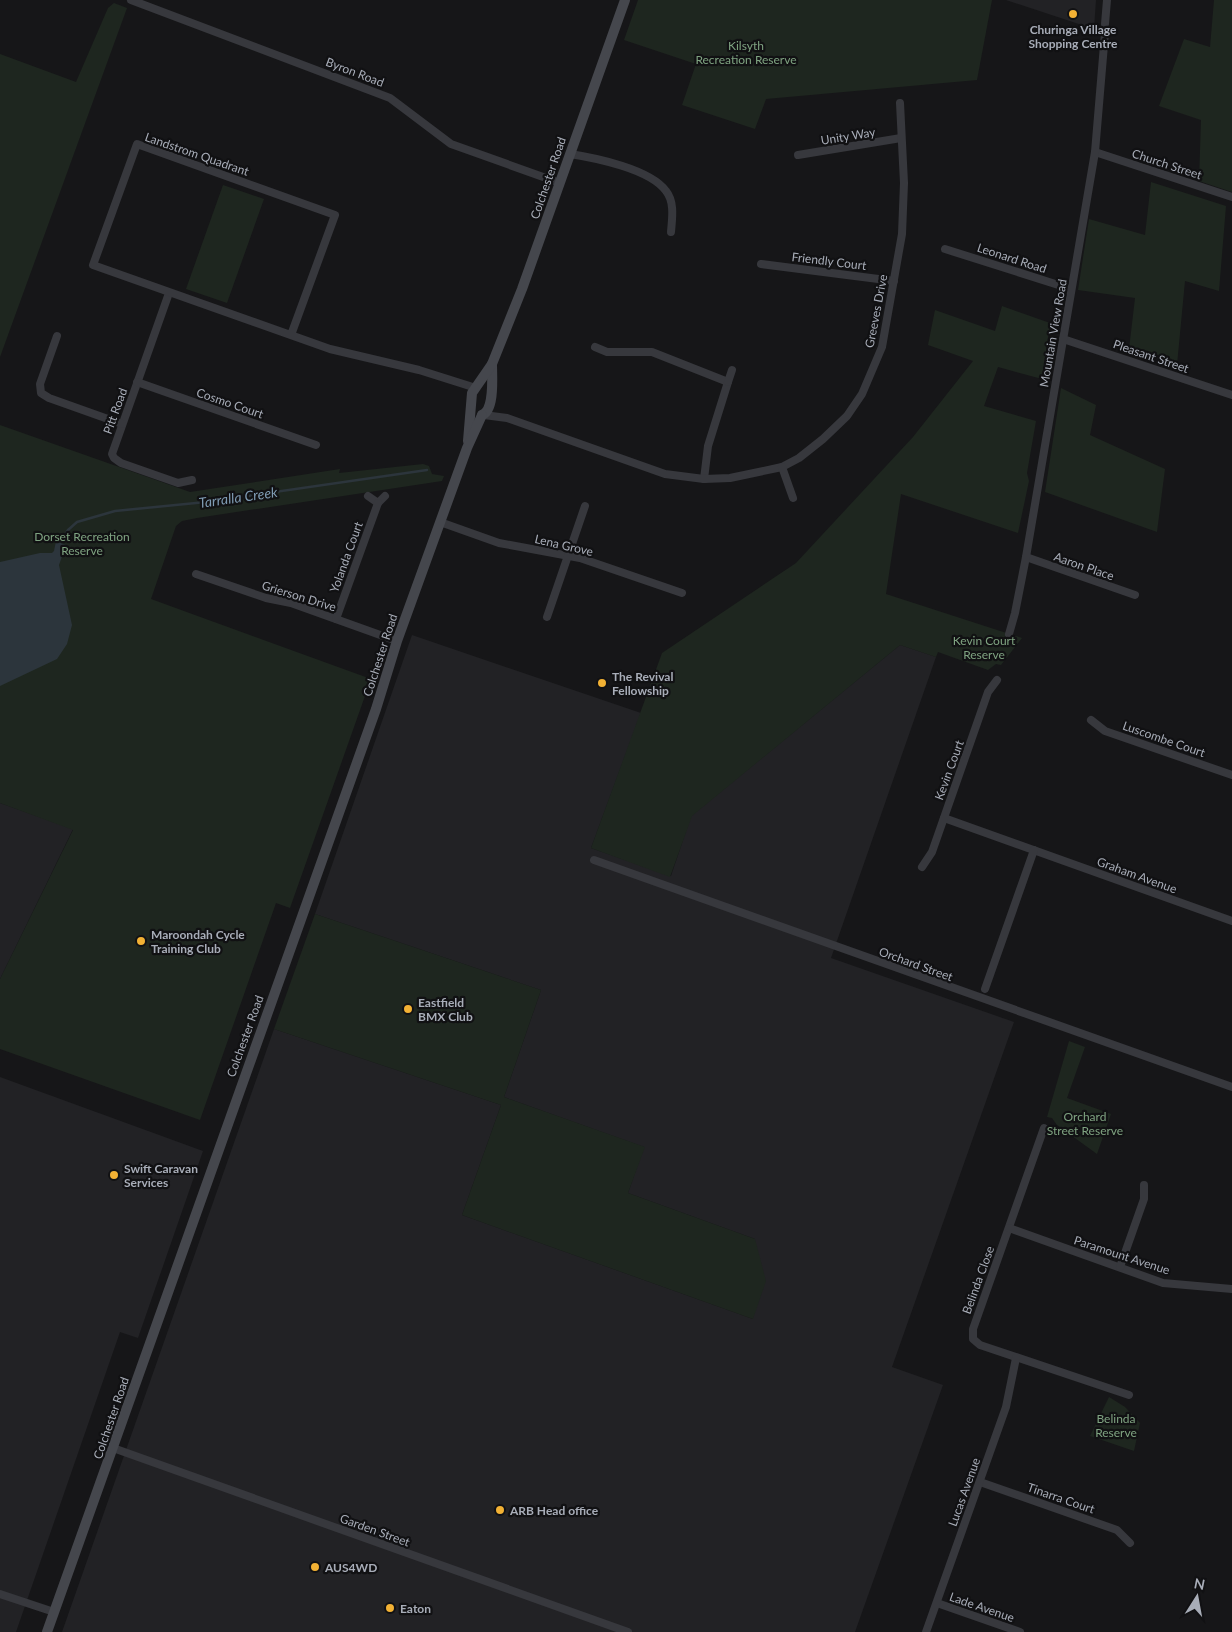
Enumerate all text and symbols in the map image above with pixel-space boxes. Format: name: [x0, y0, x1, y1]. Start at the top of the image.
marker: Churinga Village Shopping Centre: [1067, 8, 1079, 20]
place label: Churinga Village Shopping Centre: [1029, 22, 1118, 51]
park label: Kilsyth Recreation Reserve: [695, 38, 797, 67]
street label: Byron Road: [324, 54, 386, 90]
street label: Unity Way: [820, 124, 877, 148]
street label: Landstrom Quadrant: [143, 129, 252, 179]
street label: Colchester Road: [527, 135, 569, 221]
street label: Church Street: [1130, 146, 1205, 183]
street label: Leonard Road: [975, 240, 1049, 276]
street label: Friendly Court: [791, 249, 868, 273]
street label: Greeves Drive: [862, 273, 890, 349]
street label: Mountain View Road: [1036, 278, 1070, 388]
street label: Pleasant Street: [1111, 336, 1191, 376]
street label: Cosmo Court: [195, 385, 266, 422]
street label: Pitt Road: [100, 386, 130, 436]
water label: Tarralla Creek: [197, 483, 279, 511]
street label: Yolanda Court: [326, 519, 366, 594]
park label: Dorset Recreation Reserve: [34, 529, 130, 558]
street label: Lena Grove: [533, 531, 595, 559]
street label: Aaron Place: [1052, 549, 1116, 583]
street label: Grierson Drive: [260, 578, 338, 614]
street label: Colchester Road: [360, 612, 400, 698]
park label: Kevin Court Reserve: [953, 633, 1016, 662]
place label: The Revival Fellowship: [612, 669, 673, 698]
marker: The Revival Fellowship: [596, 677, 608, 689]
street label: Luscombe Court: [1121, 718, 1208, 760]
street label: Kevin Court: [931, 737, 967, 802]
street label: Graham Avenue: [1095, 854, 1179, 896]
place label: Maroondah Cycle Training Club: [151, 927, 245, 956]
marker: Maroondah Cycle Training Club: [135, 935, 147, 947]
street label: Orchard Street: [877, 944, 956, 985]
street label: Colchester Road: [223, 993, 267, 1079]
place label: Eastfield BMX Club: [418, 995, 473, 1024]
marker: Eastfield BMX Club: [402, 1003, 414, 1015]
park label: Orchard Street Reserve: [1047, 1109, 1123, 1138]
place label: Swift Caravan Services: [124, 1161, 198, 1190]
marker: Swift Caravan Services: [108, 1169, 120, 1181]
street label: Paramount Avenue: [1072, 1232, 1172, 1278]
street label: Belinda Close: [959, 1244, 997, 1316]
street label: Colchester Road: [90, 1375, 132, 1461]
park label: Belinda Reserve: [1095, 1411, 1137, 1440]
street label: Lucas Avenue: [945, 1456, 983, 1528]
street label: Tinarra Court: [1025, 1479, 1097, 1517]
place label: ARB Head office: [509, 1503, 599, 1518]
marker: ARB Head office: [494, 1504, 506, 1516]
street label: Garden Street: [338, 1510, 413, 1550]
place label: AUS4WD: [324, 1560, 377, 1575]
marker: AUS4WD: [309, 1561, 321, 1573]
north arrow: [1172, 1572, 1222, 1622]
text: N: [1193, 1574, 1206, 1593]
street label: Lade Avenue: [948, 1589, 1016, 1625]
place label: Eaton: [400, 1601, 431, 1616]
marker: Eaton: [384, 1602, 396, 1614]

